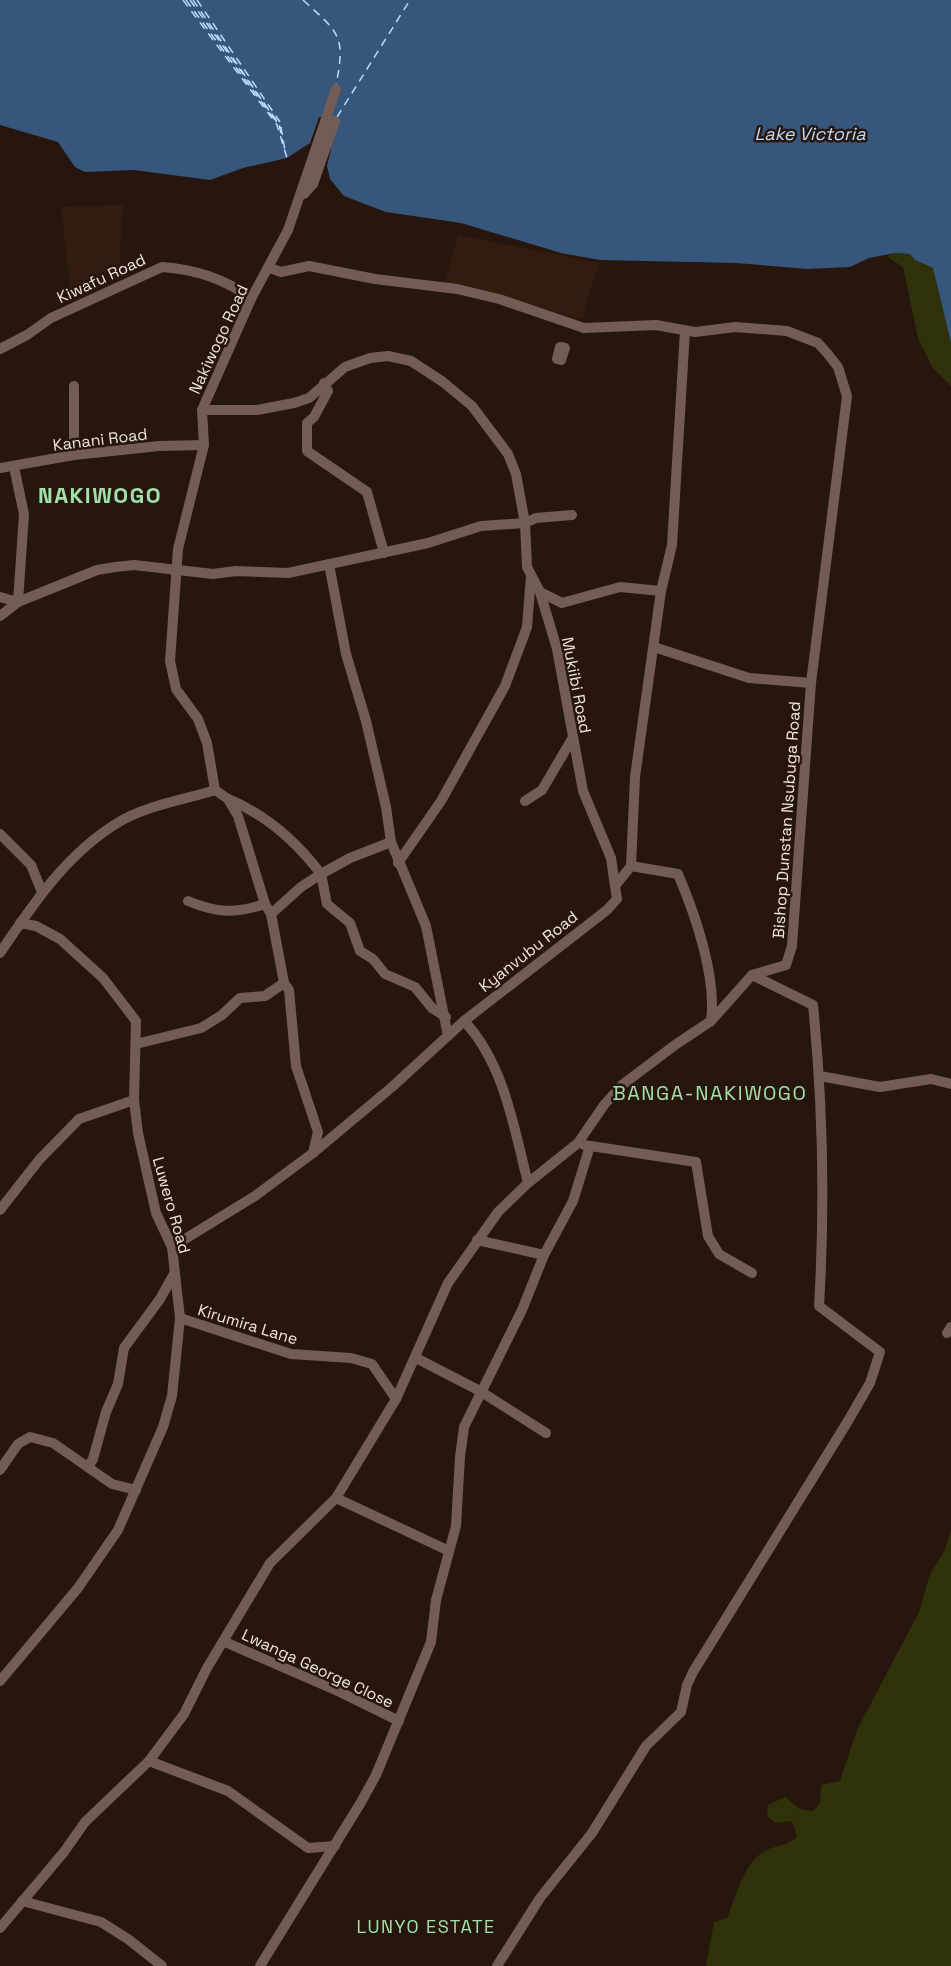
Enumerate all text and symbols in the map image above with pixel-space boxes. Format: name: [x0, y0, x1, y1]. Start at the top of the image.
water label: Lake Victoria: [754, 122, 866, 145]
street label: Kiwafu Road: [54, 249, 149, 308]
street label: Nakiwogo Road: [184, 281, 253, 397]
street label: Kanani Road: [52, 423, 149, 456]
district label: NAKIWOGO: [38, 481, 162, 509]
street label: Mukiibi Road: [557, 635, 596, 735]
street label: Bishop Dunstan Nsubuga Road: [768, 701, 805, 939]
street label: Kyanvubu Road: [475, 906, 582, 997]
district label: BANGA-NAKIWOGO: [613, 1080, 807, 1106]
street label: Luwero Road: [148, 1154, 195, 1256]
street label: Kirumira Lane: [195, 1299, 300, 1350]
street label: Lwanga George Close: [238, 1624, 397, 1713]
district label: LUNYO ESTATE: [356, 1915, 496, 1938]

